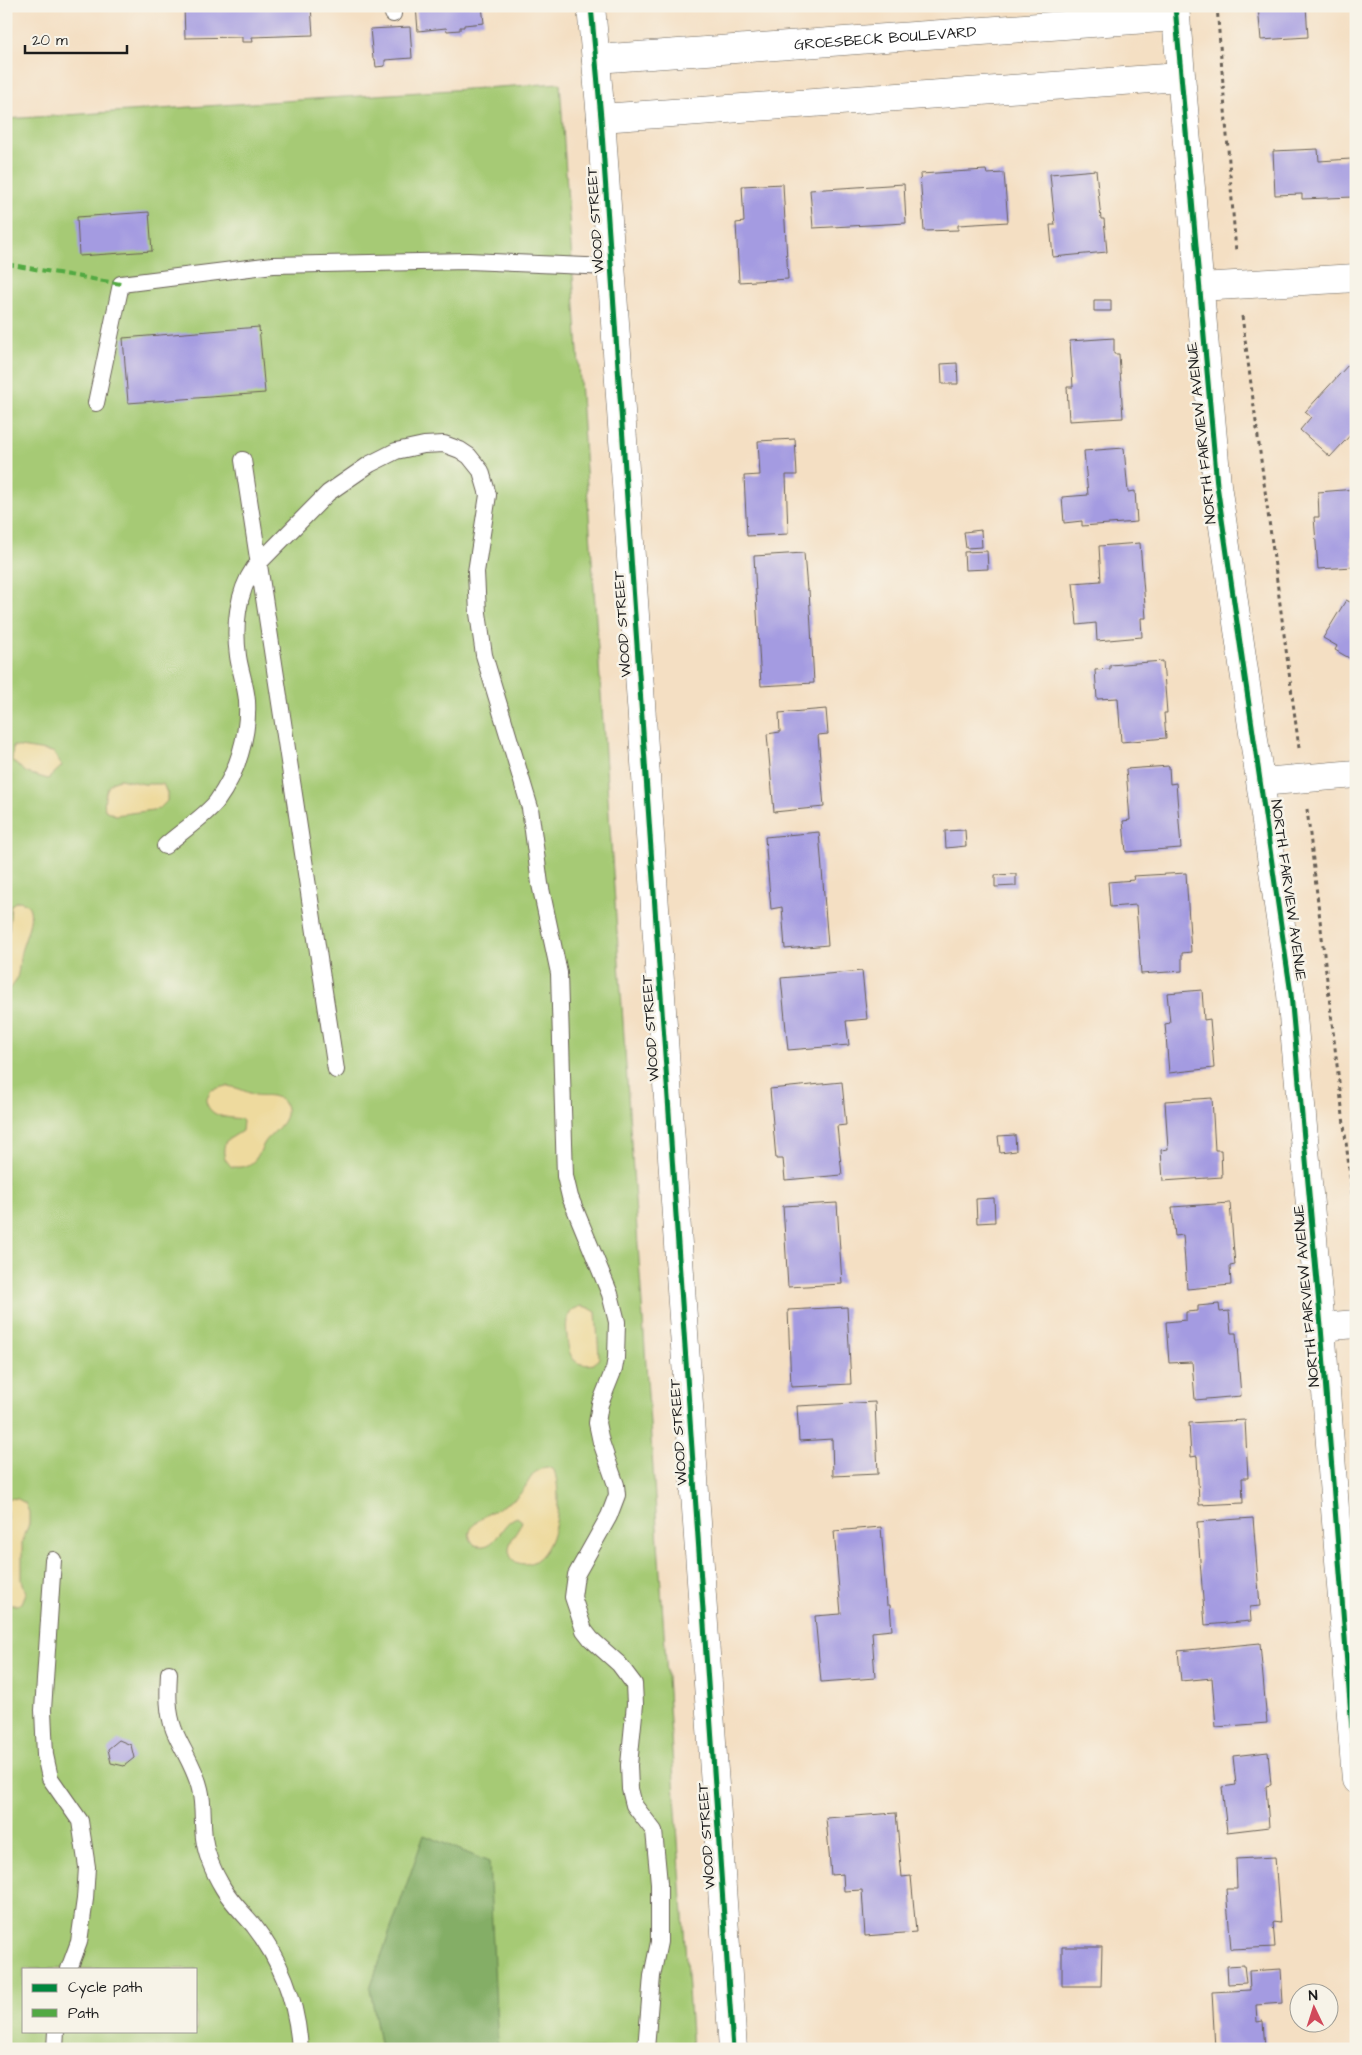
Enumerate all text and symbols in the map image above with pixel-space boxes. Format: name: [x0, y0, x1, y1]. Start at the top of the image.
street label: GROESBECK BOULEVARD: [793, 21, 978, 56]
scale bar: [25, 22, 128, 54]
text: 20 m: [32, 30, 68, 51]
street label: WOOD STREET: [581, 165, 610, 274]
street label: NORTH FAIRVIEW AVENUE: [1181, 341, 1221, 525]
street label: WOOD STREET: [608, 569, 637, 678]
street label: NORTH FAIRVIEW AVENUE: [1265, 798, 1312, 982]
street label: WOOD STREET: [636, 973, 665, 1082]
street label: NORTH FAIRVIEW AVENUE: [1288, 1204, 1325, 1388]
street label: WOOD STREET: [664, 1377, 693, 1486]
street label: WOOD STREET: [692, 1781, 721, 1890]
legend: [22, 1968, 198, 2032]
text: Cycle path: [68, 1977, 143, 1999]
north arrow: [1290, 1982, 1340, 2032]
text: N: [1308, 1986, 1318, 2006]
text: Path: [68, 2003, 99, 2024]

